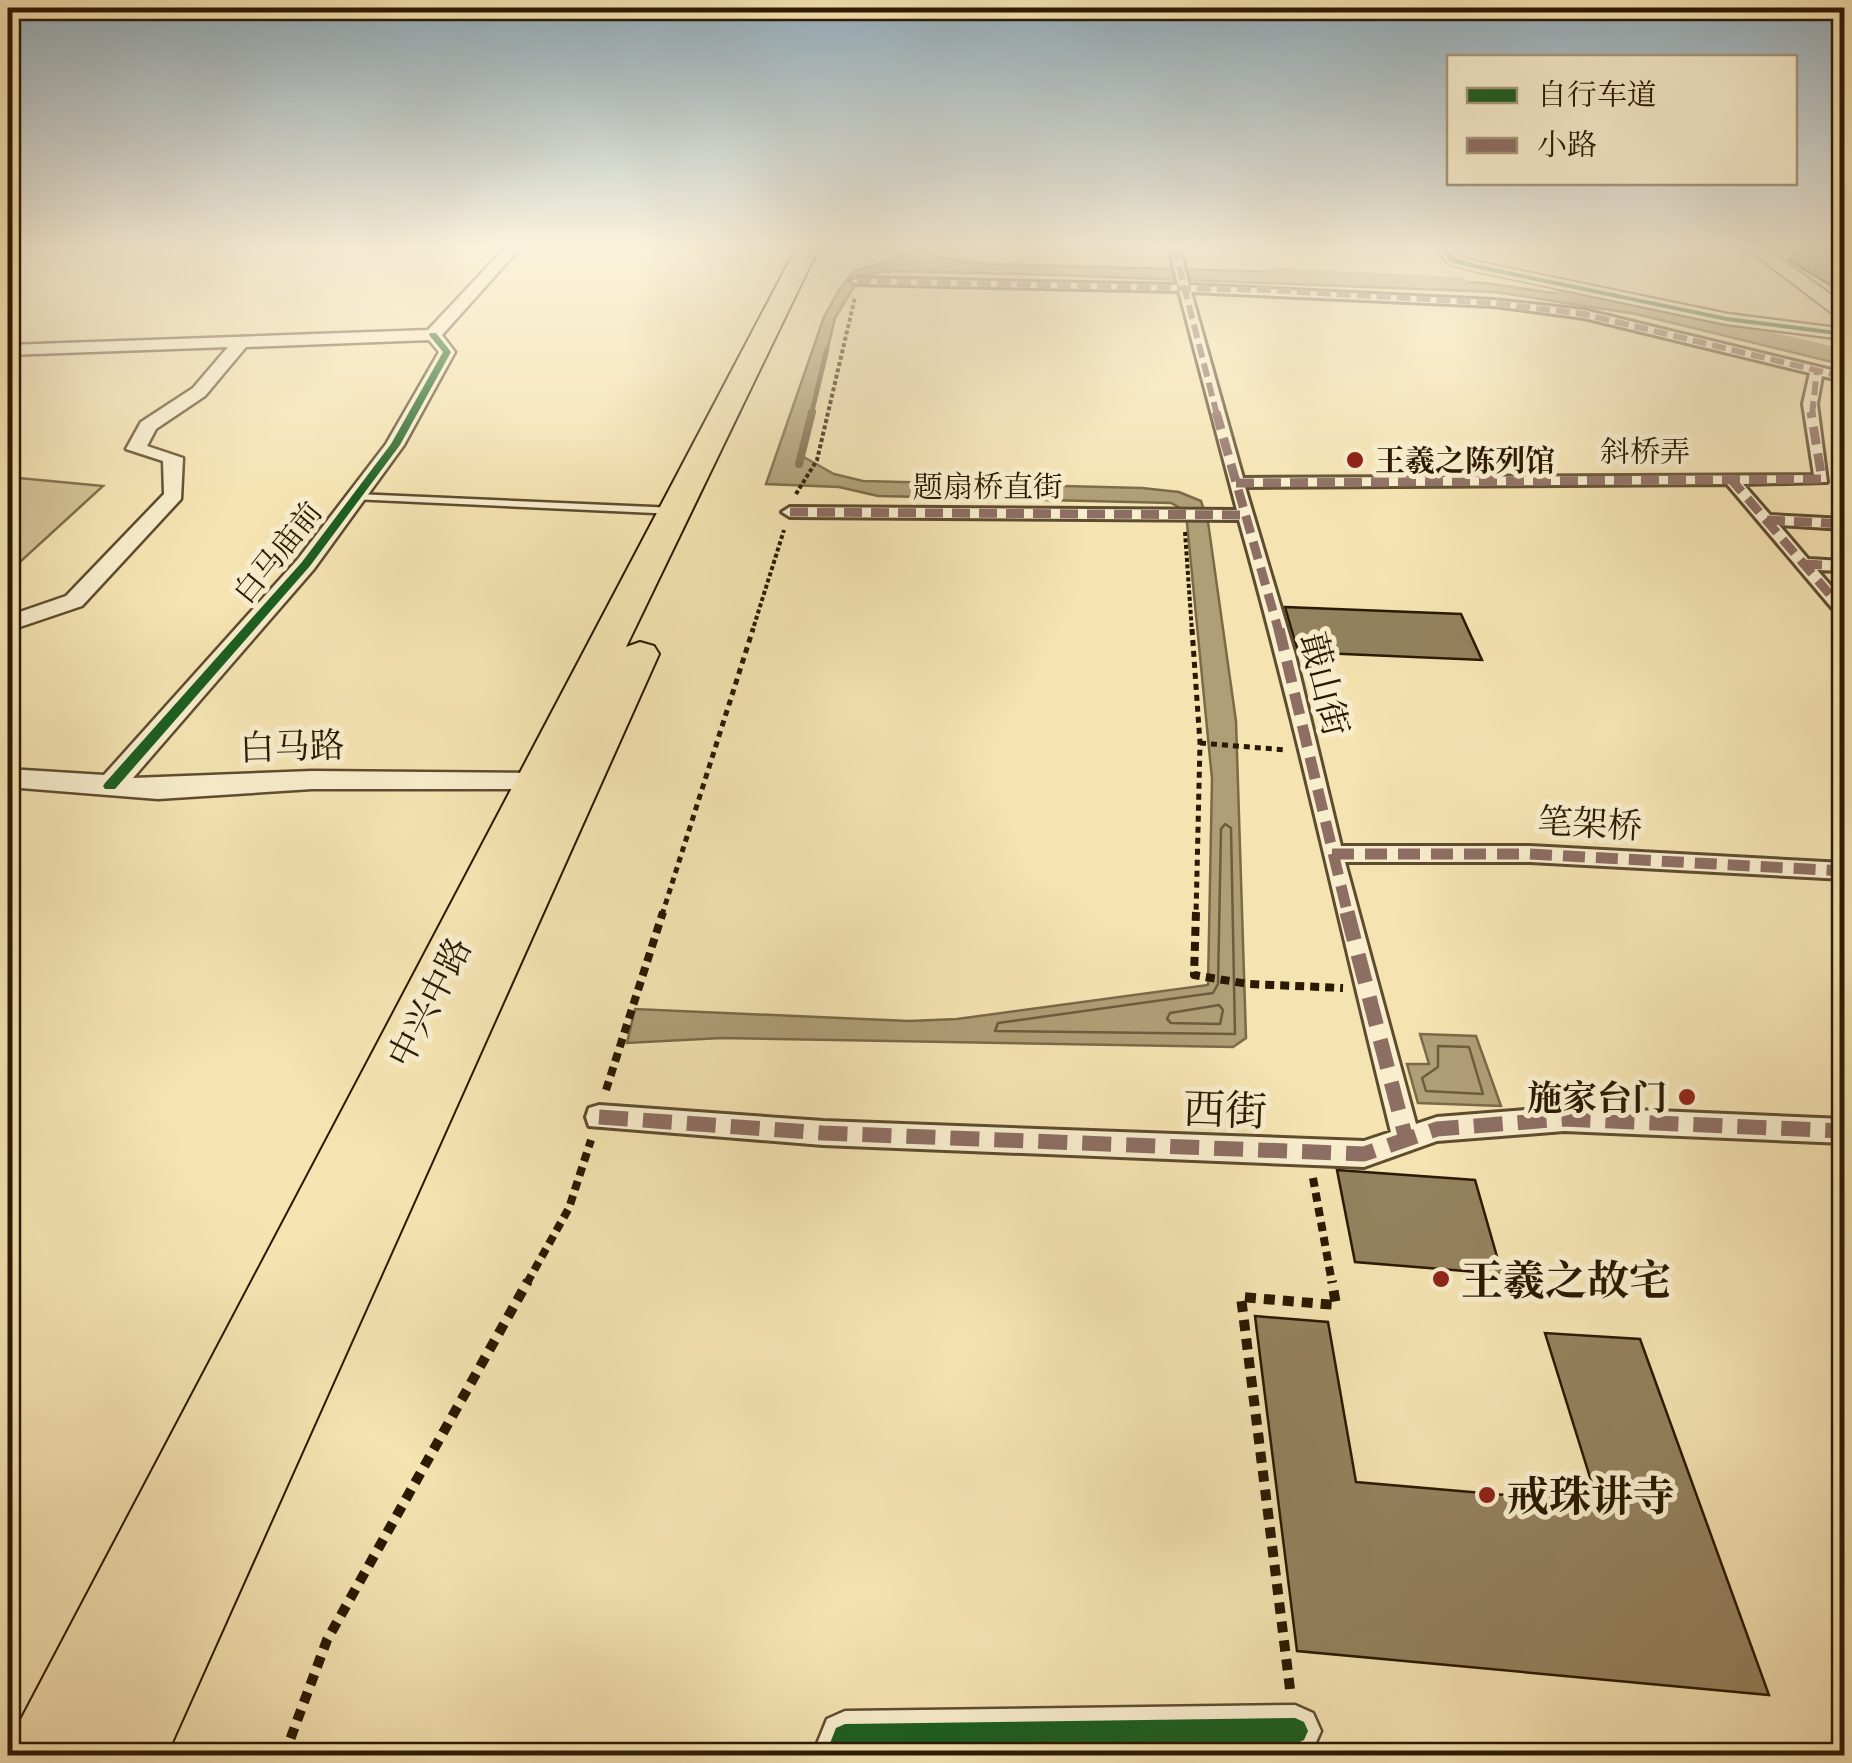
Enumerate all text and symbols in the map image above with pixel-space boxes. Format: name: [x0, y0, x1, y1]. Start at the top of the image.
legend: [1447, 55, 1797, 185]
text: 自行车道: [1537, 72, 1657, 116]
text: 小路: [1537, 122, 1597, 166]
street label: 斜桥弄: [1600, 429, 1690, 473]
place label: 王羲之陈列馆: [1375, 438, 1555, 482]
marker: 王羲之陈列馆: [1344, 449, 1366, 471]
street label: 题扇桥直街: [913, 464, 1063, 508]
street label: 白马庙前: [222, 492, 332, 612]
street label: 蕺山街: [1288, 627, 1362, 741]
street label: 白马路: [239, 719, 345, 773]
street label: 笔架桥: [1536, 795, 1644, 851]
street label: 中兴中路: [374, 928, 484, 1076]
place label: 施家台门: [1527, 1072, 1667, 1123]
street label: 西街: [1182, 1077, 1268, 1141]
marker: 施家台门: [1676, 1086, 1698, 1108]
place label: 王羲之故宅: [1461, 1249, 1671, 1310]
marker: 王羲之故宅: [1430, 1268, 1452, 1290]
place label: 戒珠讲寺: [1507, 1465, 1675, 1526]
marker: 戒珠讲寺: [1476, 1484, 1498, 1506]

